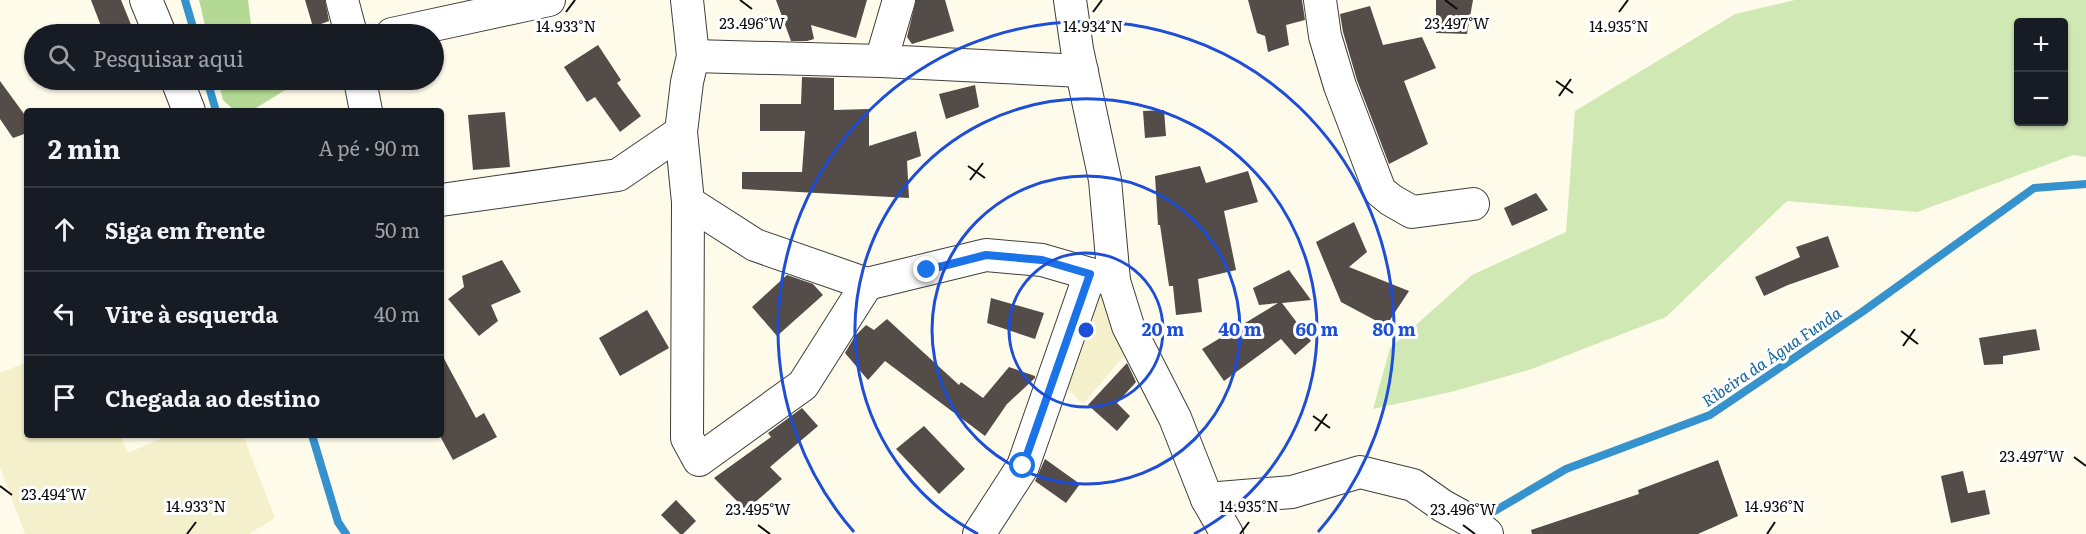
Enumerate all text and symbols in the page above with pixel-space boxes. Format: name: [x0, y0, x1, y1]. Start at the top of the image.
text: 23.496°W: [719, 11, 785, 34]
text: 23.497°W: [1424, 11, 1490, 34]
text: 14.933°N: [536, 14, 596, 37]
text: 14.934°N: [1063, 14, 1123, 37]
text: 14.935°N: [1589, 14, 1649, 37]
map controls: [2014, 18, 2068, 126]
button: +: [2014, 18, 2068, 72]
search box: [24, 24, 444, 90]
icon: search: [45, 41, 78, 74]
text: Pesquisar aqui: [93, 41, 244, 74]
button: −: [2014, 72, 2068, 126]
text: 2 min: [48, 128, 121, 167]
text: A pé · 90 m: [319, 132, 420, 162]
icon: ahead: [48, 213, 81, 246]
text: Siga em frente: [105, 213, 265, 246]
text: 50 m: [375, 214, 420, 244]
route end: [913, 256, 939, 282]
icon: left: [48, 297, 81, 330]
text: Vire à esquerda: [105, 297, 278, 330]
text: 40 m: [374, 298, 420, 328]
water label: Ribeira da Água Funda: [1696, 300, 1846, 412]
text: 20 m: [1142, 315, 1184, 342]
text: 40 m: [1218, 315, 1262, 342]
text: 60 m: [1295, 315, 1339, 342]
text: 80 m: [1372, 315, 1416, 342]
centre of rings: [1076, 320, 1096, 340]
icon: arrive: [48, 381, 81, 414]
text: Chegada ao destino: [105, 381, 320, 414]
text: 23.497°W: [1999, 444, 2065, 467]
route start: [1009, 452, 1035, 478]
text: 23.494°W: [21, 482, 87, 505]
text: 14.933°N: [166, 494, 226, 517]
text: 14.935°N: [1219, 494, 1279, 517]
text: 14.936°N: [1745, 494, 1805, 517]
text: 23.495°W: [725, 497, 791, 520]
text: 23.496°W: [1430, 497, 1496, 520]

